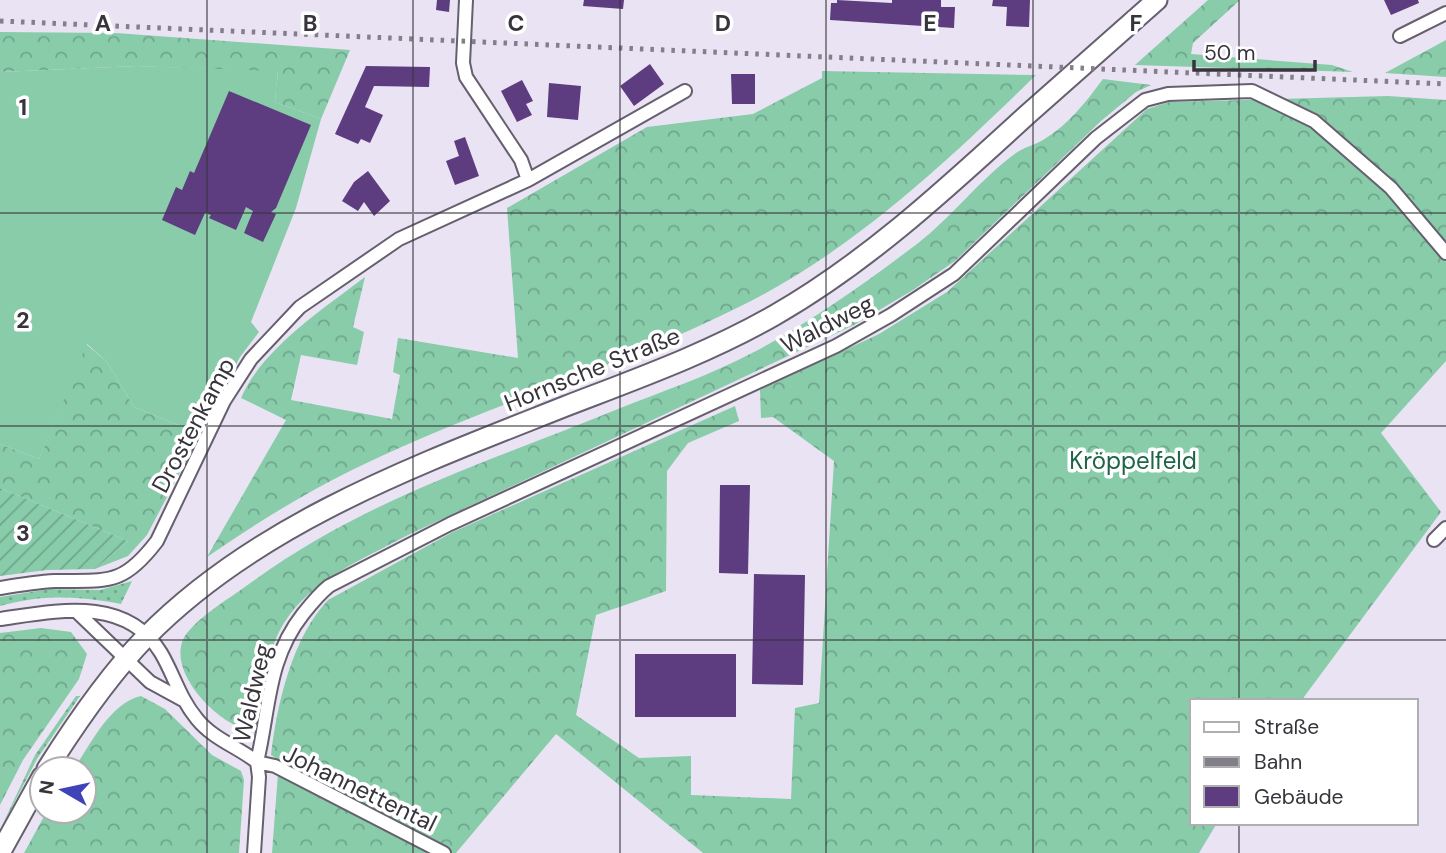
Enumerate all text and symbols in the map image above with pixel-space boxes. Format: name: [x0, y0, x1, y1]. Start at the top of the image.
text: A: [95, 8, 111, 38]
text: B: [303, 8, 317, 38]
text: C: [508, 8, 524, 38]
text: D: [715, 8, 731, 38]
text: E: [923, 8, 937, 38]
text: F: [1130, 8, 1143, 38]
scale bar: [1194, 28, 1315, 72]
text: 50 m: [1204, 39, 1255, 67]
text: 1: [19, 92, 27, 122]
street label: Waldweg: [775, 287, 879, 361]
text: 2: [16, 305, 30, 335]
street label: Hornsche Straße: [499, 320, 685, 418]
street label: Drostenkamp: [144, 352, 242, 498]
park label: Kröppelfeld: [1069, 445, 1197, 476]
text: 3: [16, 518, 30, 548]
street label: Waldweg: [226, 641, 278, 745]
legend: [1190, 699, 1418, 825]
text: Straße: [1254, 713, 1319, 741]
street label: Johannettental: [278, 737, 442, 839]
text: Bahn: [1254, 748, 1302, 776]
north arrow: [28, 755, 98, 825]
text: N: [33, 779, 60, 796]
text: Gebäude: [1254, 783, 1344, 811]

